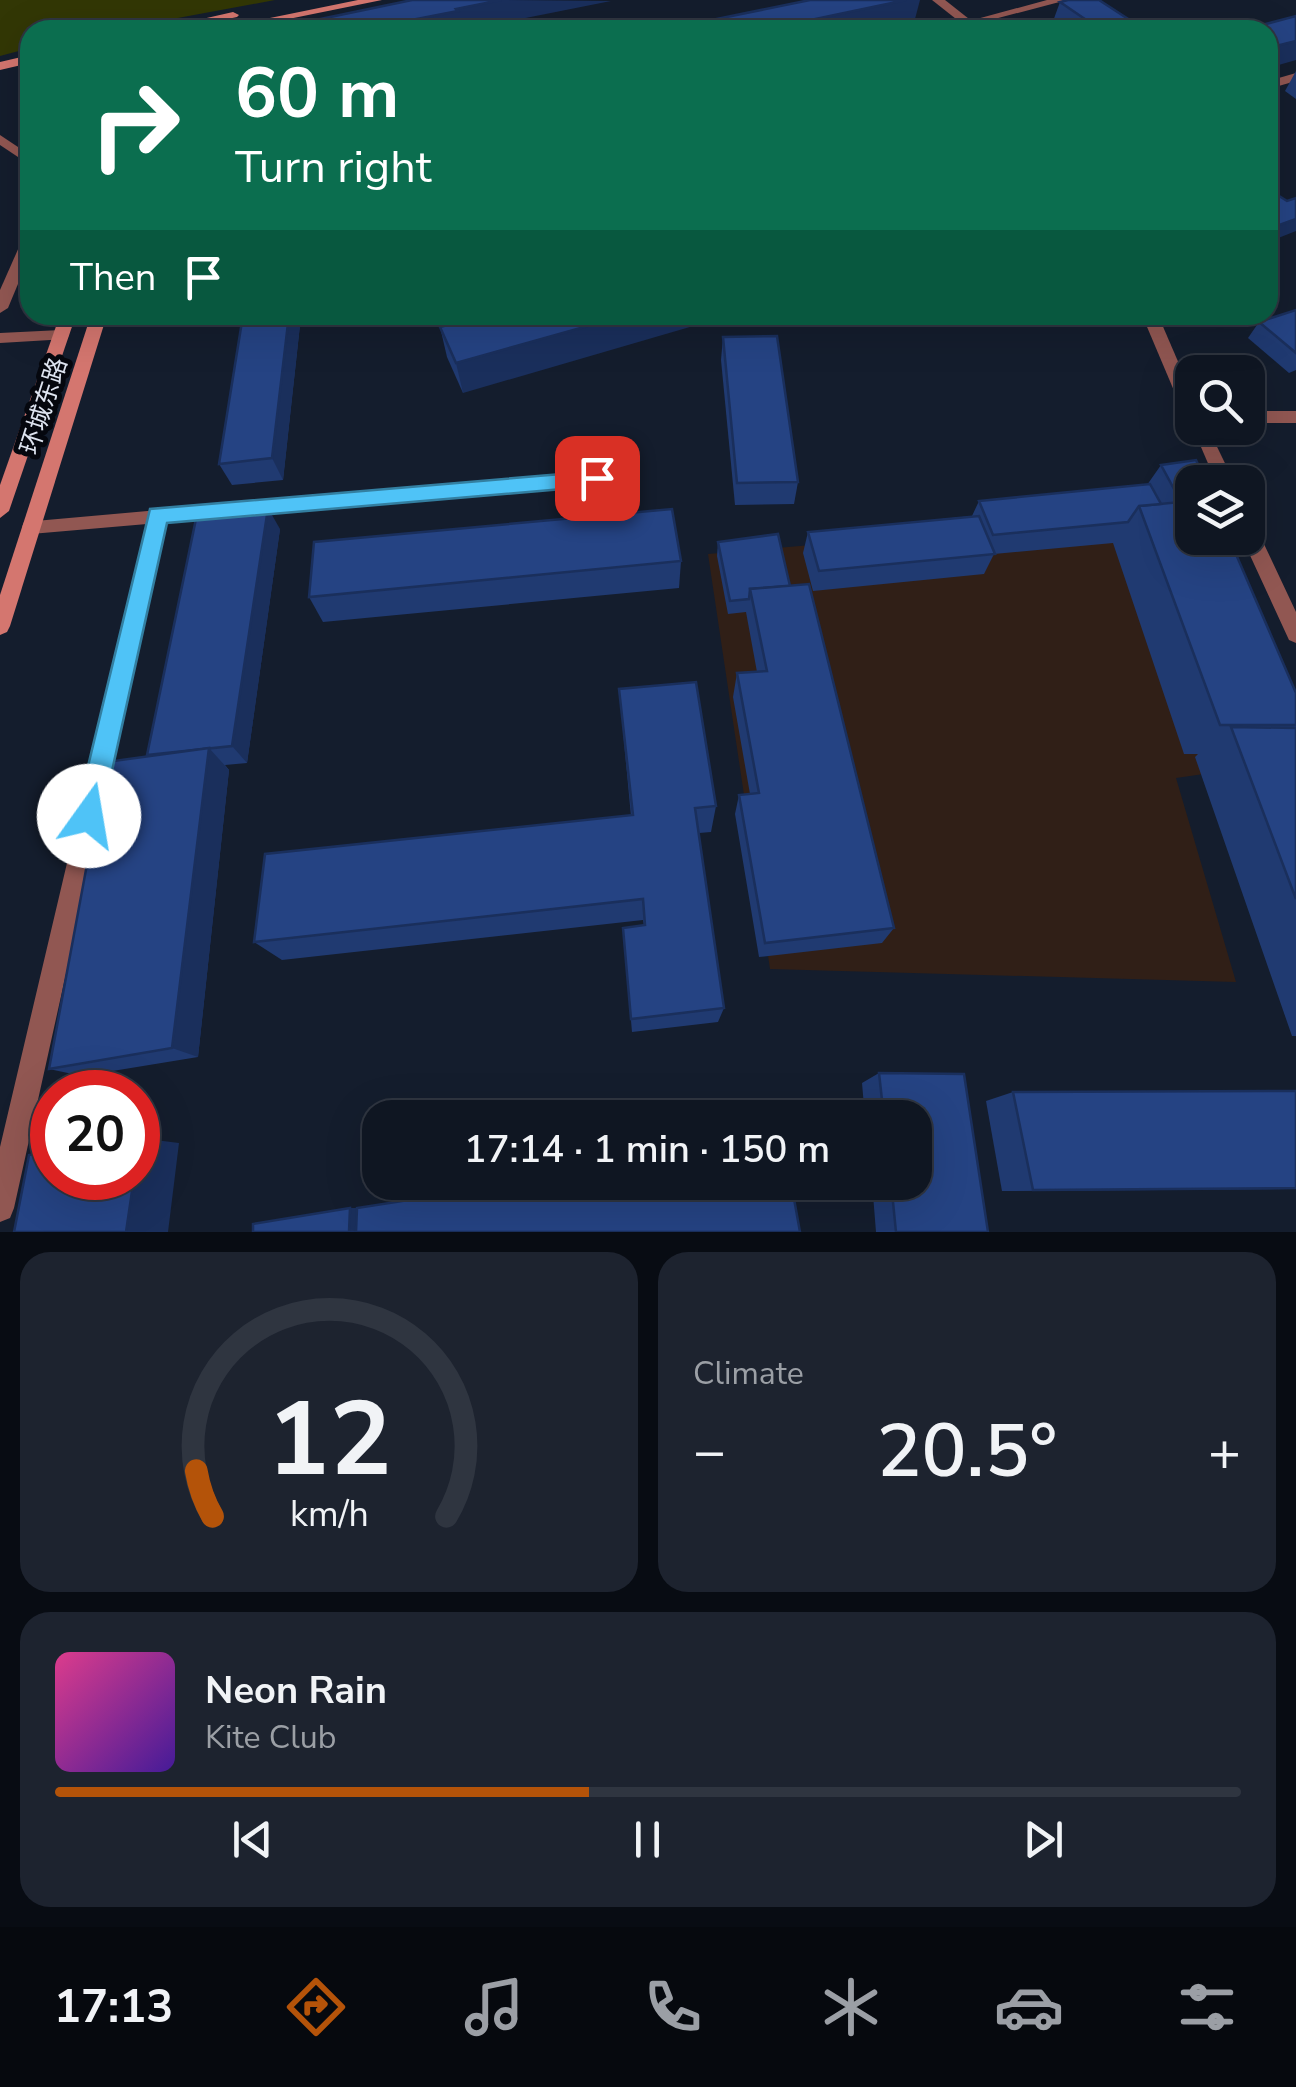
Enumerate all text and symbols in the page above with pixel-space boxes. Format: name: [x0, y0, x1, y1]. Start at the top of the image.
text: 60 m: [235, 46, 399, 142]
icon: right: [70, 60, 200, 190]
text: Turn right: [235, 137, 432, 198]
icon: arrive: [176, 250, 231, 305]
text: Then: [70, 252, 156, 303]
street label: 环城东路: [12, 353, 76, 459]
map controls: [1175, 355, 1265, 555]
button: search: [1175, 355, 1265, 445]
pin: [555, 436, 640, 521]
icon: arrive: [570, 451, 625, 506]
button: layers: [1175, 465, 1265, 555]
position arrow: [37, 764, 141, 868]
speed limit sign: 20: [30, 1070, 160, 1200]
text: 17:14 · 1 min · 150 m: [464, 1124, 830, 1175]
text: Climate: [693, 1352, 804, 1395]
text: 12: [267, 1369, 391, 1511]
text: 20.5°: [877, 1400, 1057, 1502]
text: −: [693, 1414, 726, 1489]
text: +: [1208, 1414, 1241, 1489]
text: km/h: [290, 1490, 368, 1539]
text: Neon Rain: [205, 1665, 387, 1716]
text: Kite Club: [205, 1716, 336, 1759]
icon: previous: [225, 1812, 280, 1867]
icon: pause: [620, 1812, 675, 1867]
icon: next: [1016, 1812, 1071, 1867]
icon: directions: [281, 1972, 351, 2042]
icon: music: [459, 1972, 529, 2042]
icon: phone: [638, 1972, 708, 2042]
icon: climate: [816, 1972, 886, 2042]
icon: car: [994, 1972, 1064, 2042]
icon: filters: [1172, 1972, 1242, 2042]
text: 17:13: [54, 1977, 173, 2038]

